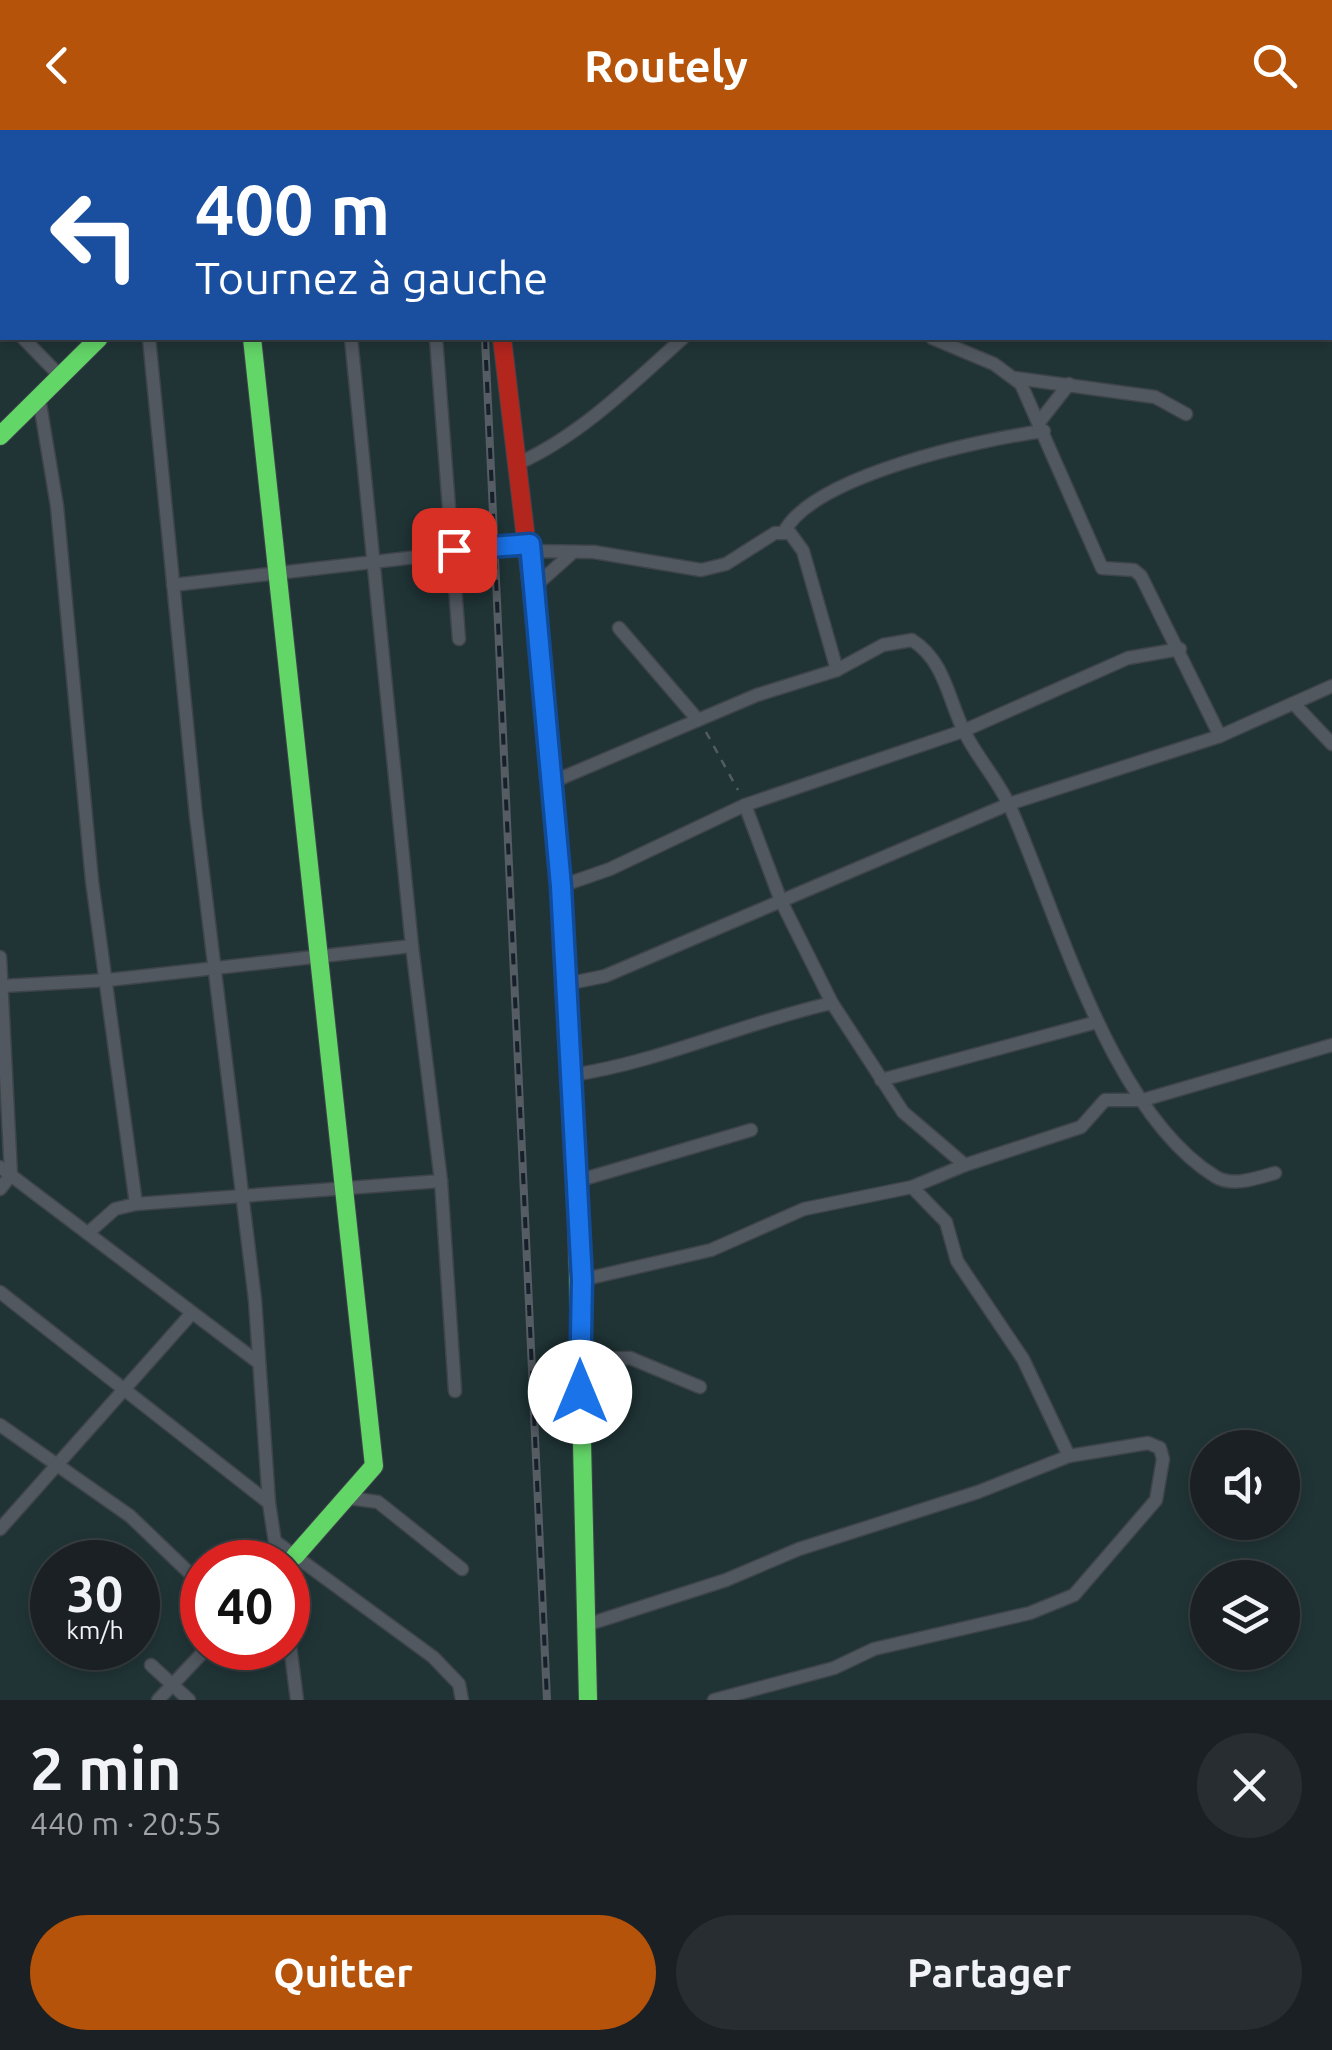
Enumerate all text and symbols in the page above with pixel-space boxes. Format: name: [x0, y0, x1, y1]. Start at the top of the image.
icon: back: [30, 38, 85, 93]
icon: search: [1247, 38, 1302, 93]
text: Routely: [584, 40, 748, 91]
icon: left: [30, 170, 160, 300]
text: 400 m: [195, 170, 390, 248]
text: Tournez à gauche: [195, 252, 548, 303]
pin: [412, 508, 497, 593]
icon: arrive: [427, 523, 482, 578]
position arrow: [528, 1340, 632, 1444]
map controls: [1190, 1430, 1300, 1670]
button: sound: [1190, 1430, 1300, 1540]
speed limit sign: 40: [180, 1540, 310, 1670]
button: layers: [1190, 1560, 1300, 1670]
text: 30: [67, 1565, 123, 1621]
text: km/h: [66, 1616, 124, 1644]
button: close: [1197, 1733, 1302, 1838]
text: 2 min: [30, 1734, 182, 1801]
text: 440 m · 20:55: [30, 1805, 222, 1841]
button: Quitter: [30, 1915, 656, 2030]
button: Partager: [676, 1915, 1302, 2030]

